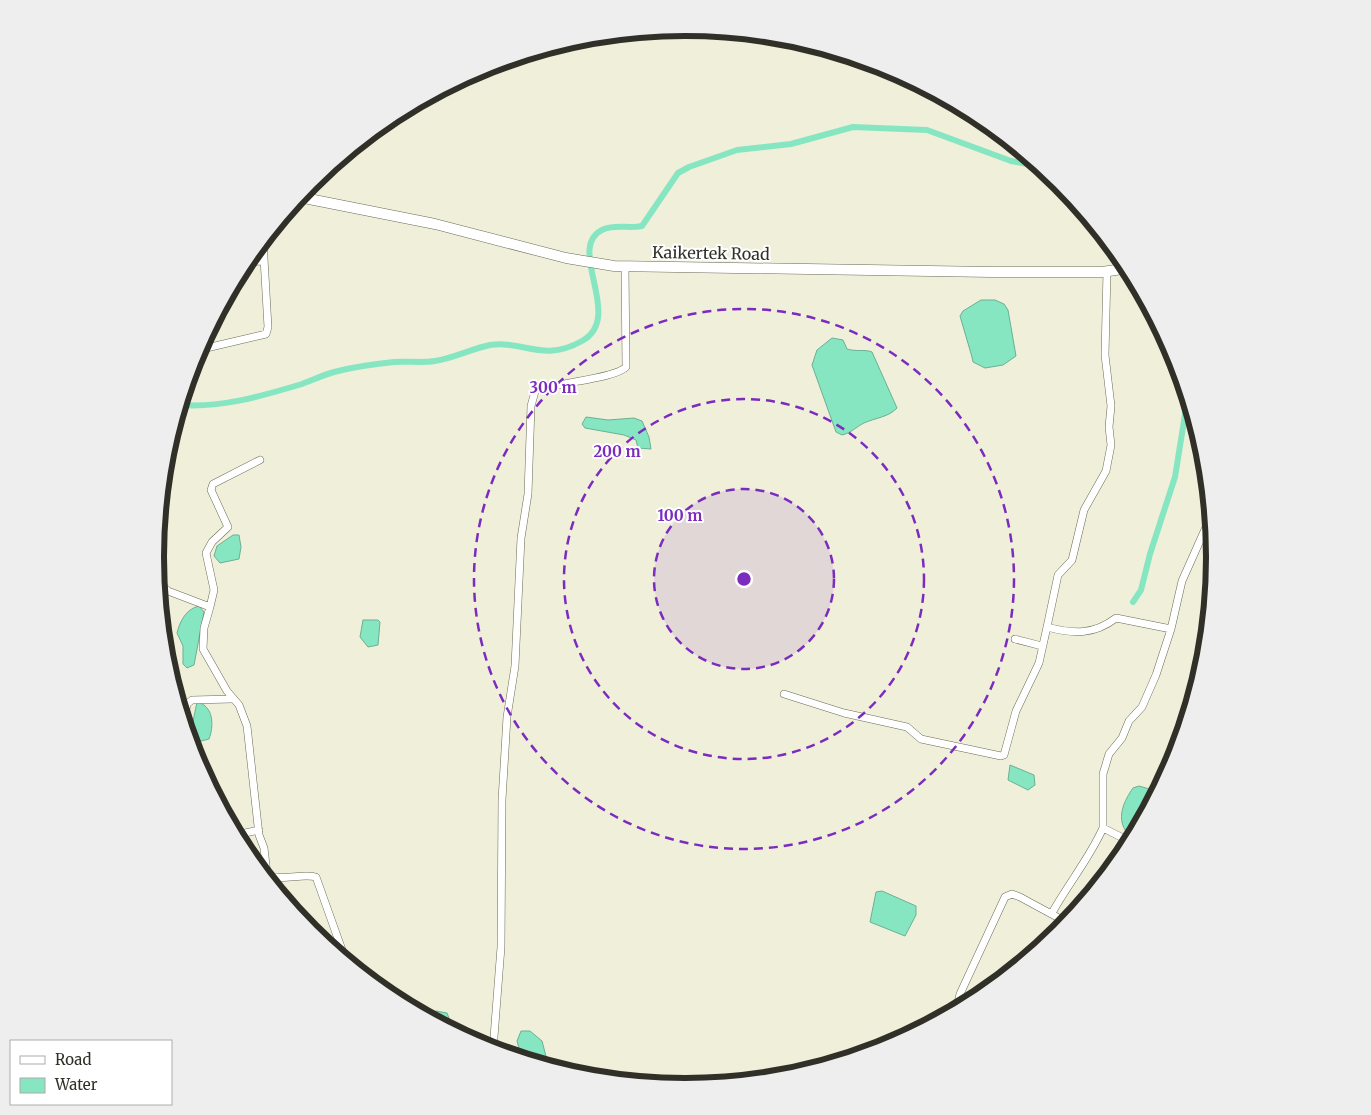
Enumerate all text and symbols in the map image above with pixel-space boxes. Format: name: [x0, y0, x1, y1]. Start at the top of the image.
street label: Kaikertek Road: [652, 242, 770, 264]
text: 300 m: [529, 378, 577, 397]
text: 200 m: [593, 442, 641, 461]
text: 100 m: [658, 506, 702, 525]
centre of rings: [735, 570, 753, 588]
legend: [10, 1040, 172, 1105]
text: Road: [55, 1050, 91, 1069]
text: Water: [54, 1075, 98, 1094]

